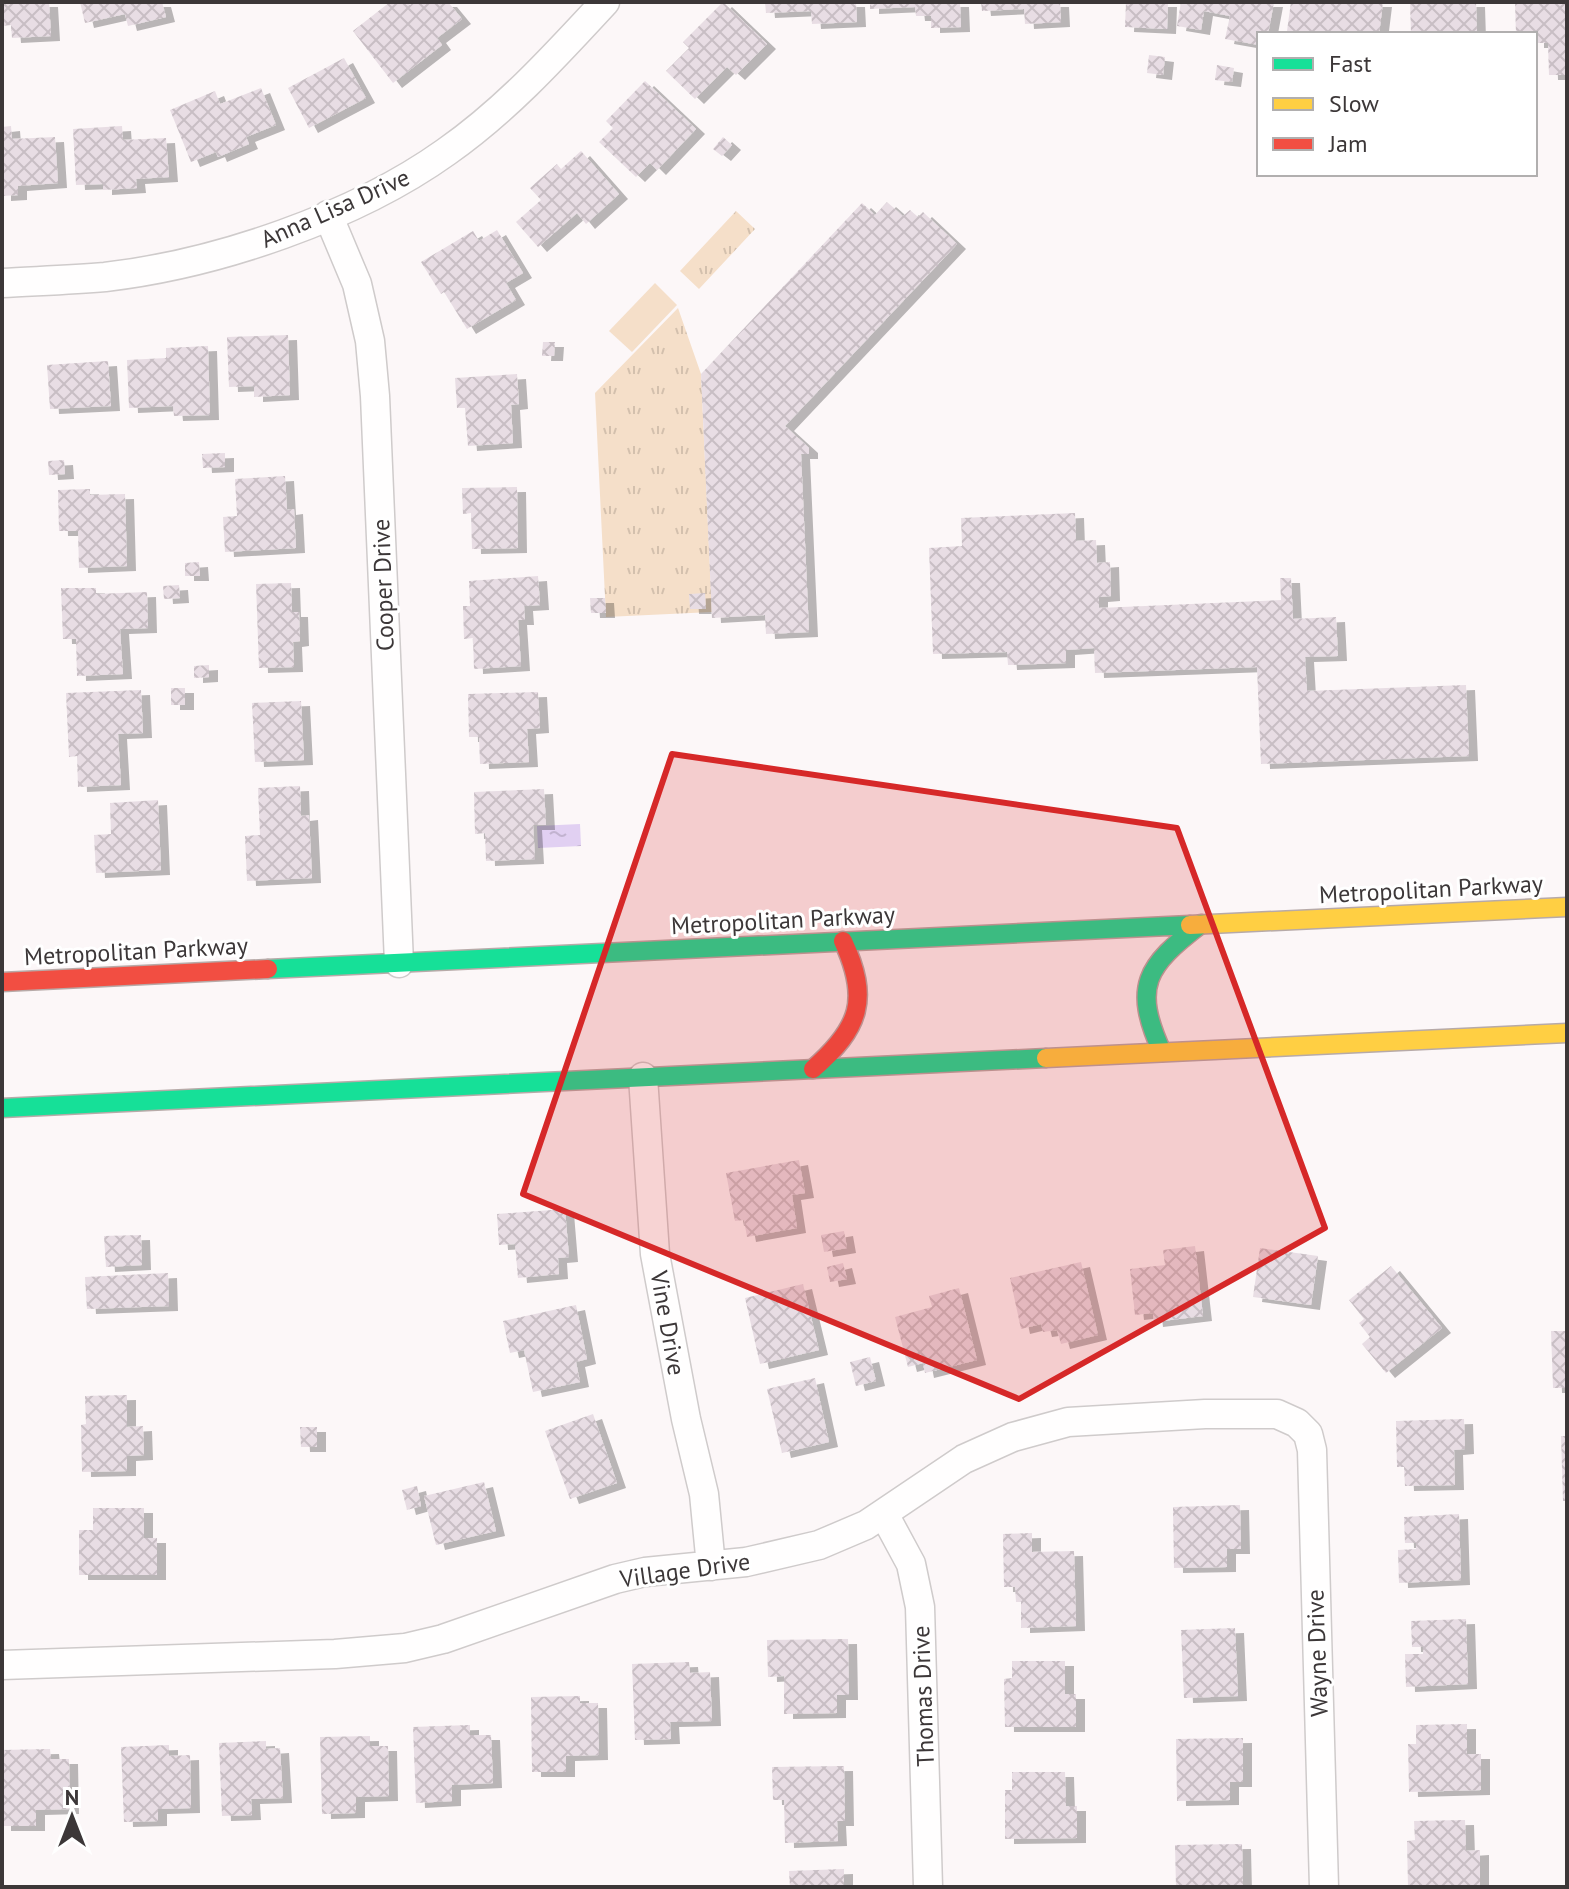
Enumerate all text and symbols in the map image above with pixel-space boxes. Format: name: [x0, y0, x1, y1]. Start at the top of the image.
legend: [1257, 32, 1537, 176]
text: Fast: [1329, 48, 1372, 79]
text: Slow: [1329, 88, 1379, 119]
text: Jam: [1328, 128, 1367, 159]
street label: Anna Lisa Drive: [256, 161, 414, 255]
street label: Cooper Drive: [365, 518, 401, 652]
street label: Metropolitan Parkway: [1318, 868, 1544, 910]
street label: Metropolitan Parkway: [670, 899, 896, 941]
street label: Metropolitan Parkway: [23, 930, 249, 972]
street label: Vine Drive: [643, 1267, 692, 1378]
street label: Village Drive: [617, 1546, 752, 1595]
street label: Wayne Drive: [1299, 1589, 1335, 1717]
street label: Thomas Drive: [905, 1625, 941, 1767]
north arrow: [32, 1777, 112, 1857]
text: N: [65, 1783, 79, 1811]

